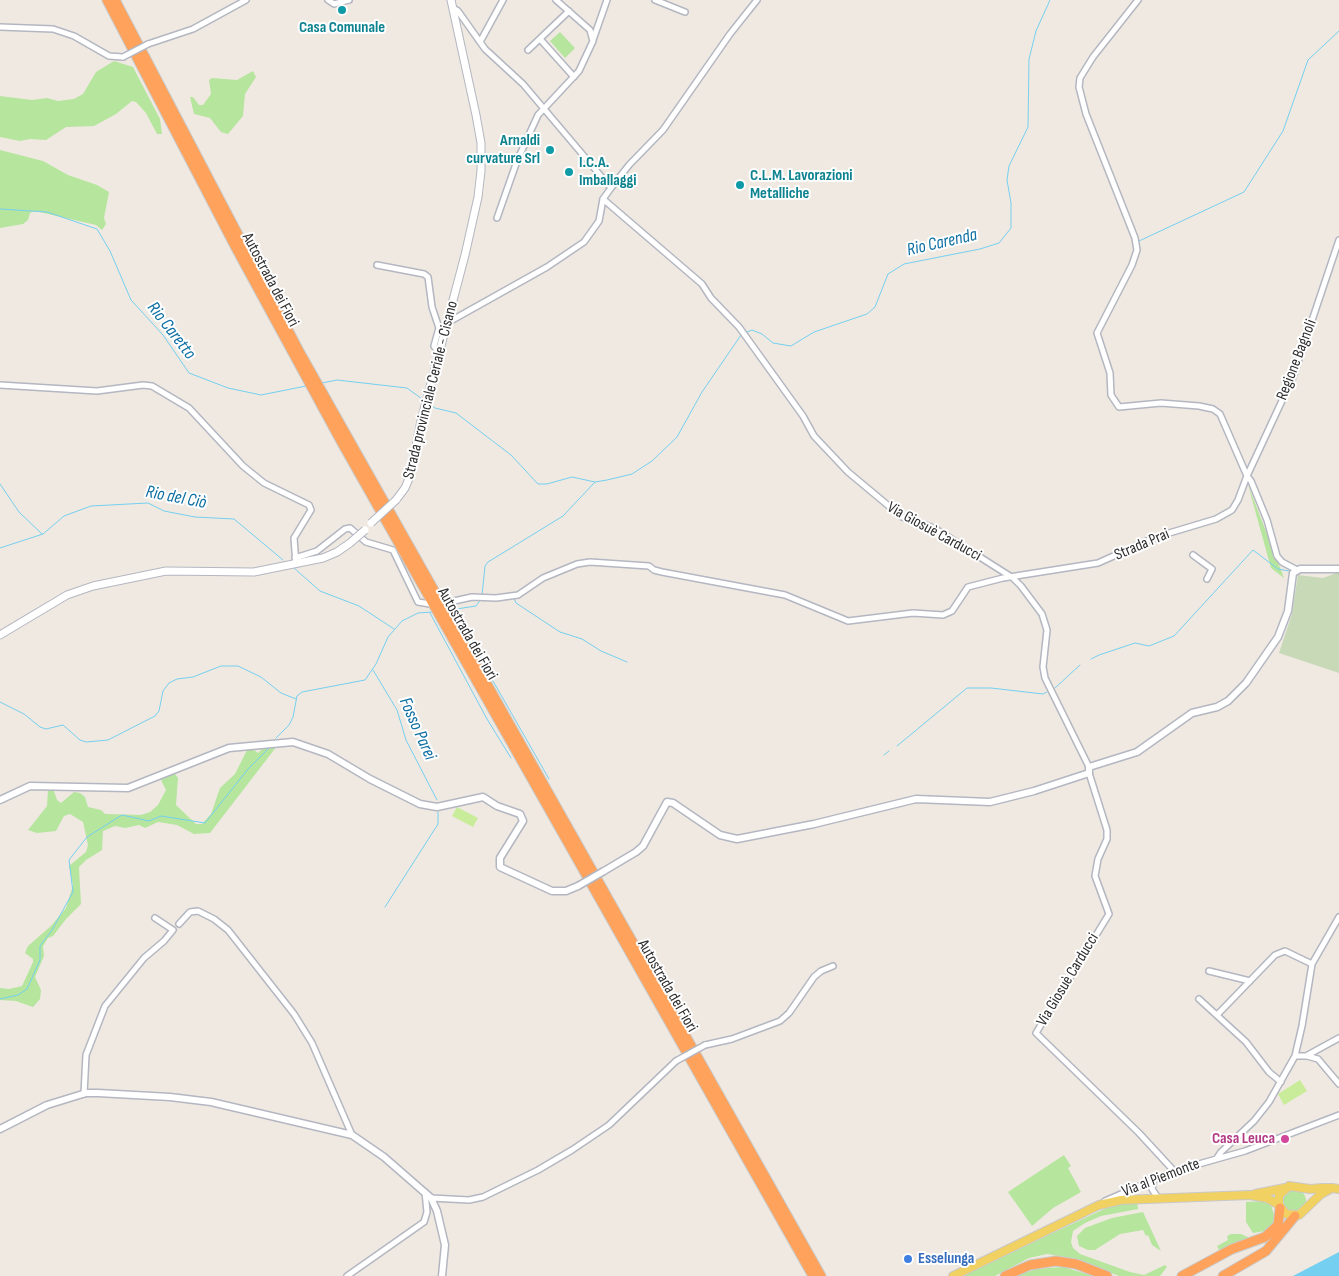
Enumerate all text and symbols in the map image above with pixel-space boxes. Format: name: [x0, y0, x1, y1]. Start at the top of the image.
marker: Casa Comunale: [336, 4, 348, 16]
place label: Casa Comunale: [299, 18, 385, 38]
place label: Arnaldi curvature Srl: [466, 131, 540, 169]
marker: Arnaldi curvature Srl: [544, 144, 556, 156]
place label: I.C.A. Imballaggi: [579, 153, 637, 191]
marker: I.C.A. Imballaggi: [563, 166, 575, 178]
place label: C.L.M. Lavorazioni Metalliche: [750, 166, 853, 204]
marker: C.L.M. Lavorazioni Metalliche: [734, 179, 746, 191]
water label: Rio Carenda: [905, 224, 979, 262]
street label: Autostrada dei Fiori: [237, 230, 303, 330]
water label: Rio Caretto: [142, 298, 200, 364]
street label: Strada provinciale Ceriale - Cisano: [400, 299, 462, 481]
street label: Regione Bagnoli: [1273, 317, 1321, 403]
water label: Rio del Ciò: [144, 482, 208, 514]
street label: Via Giosuè Carducci: [883, 498, 985, 566]
street label: Strada Prai: [1112, 525, 1172, 565]
street label: Autostrada dei Fiori: [433, 584, 501, 684]
water label: Fosso Parei: [394, 694, 440, 764]
street label: Via Giosuè Carducci: [1033, 930, 1103, 1030]
street label: Autostrada dei Fiori: [633, 936, 701, 1036]
place label: Casa Leuca: [1212, 1129, 1275, 1149]
marker: Casa Leuca: [1279, 1133, 1291, 1145]
street label: Via al Piemonte: [1119, 1154, 1203, 1202]
place label: Esselunga: [918, 1249, 974, 1269]
marker: Esselunga: [902, 1253, 914, 1265]

